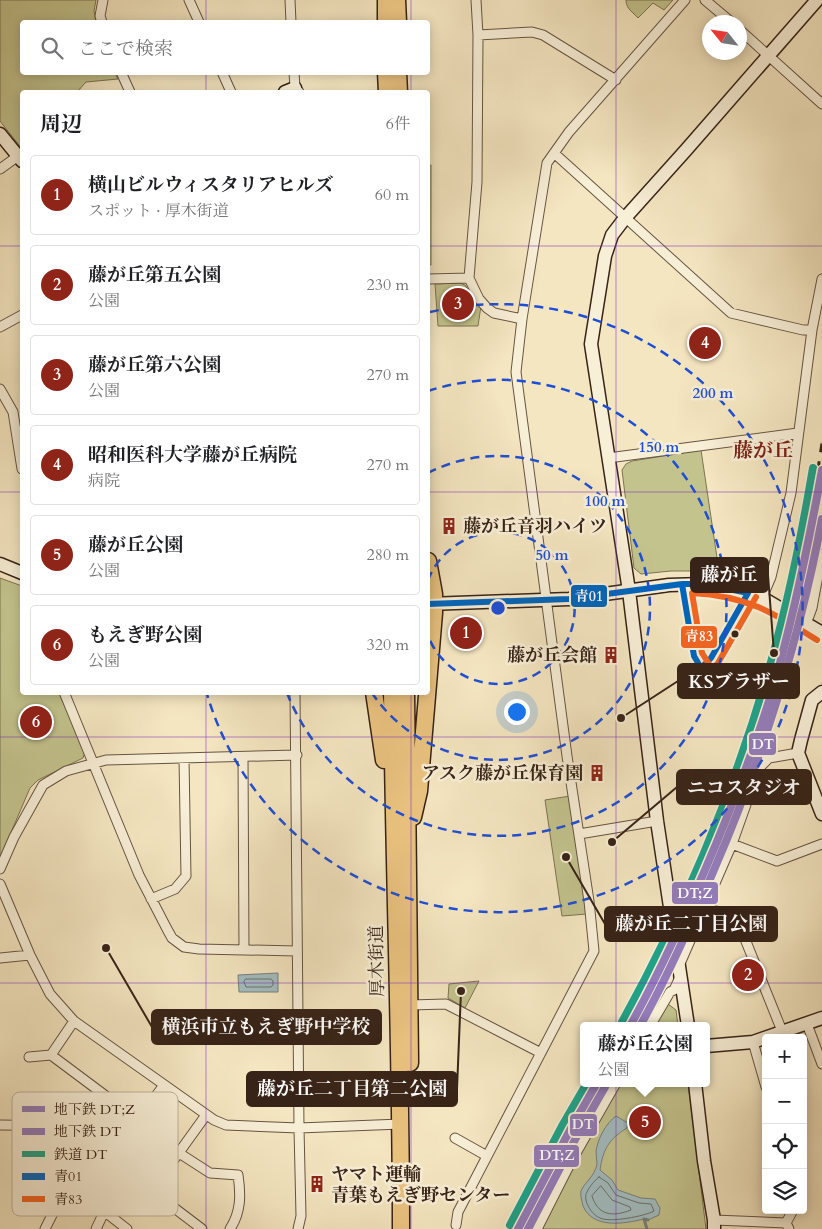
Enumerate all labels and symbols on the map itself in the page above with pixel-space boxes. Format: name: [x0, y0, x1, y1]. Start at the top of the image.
north arrow: [702, 15, 747, 60]
pin: 3: [442, 285, 474, 323]
pin: 4: [689, 324, 721, 362]
text: 200 m: [693, 383, 734, 403]
text: 150 m: [639, 437, 680, 457]
district label: 藤が丘: [733, 437, 793, 464]
text: 100 m: [585, 491, 626, 511]
place label: 藤が丘音羽ハイツ: [463, 514, 607, 539]
building icon: 藤が丘音羽ハイツ: [439, 516, 459, 536]
text: 50 m: [535, 545, 569, 565]
callout: 藤が丘: [691, 558, 768, 592]
text: 藤が丘: [700, 562, 758, 588]
line badge: 青01: [570, 584, 608, 608]
text: 青01: [575, 587, 603, 606]
centre of rings: [489, 599, 507, 617]
pin: 1: [450, 614, 482, 652]
line badge: 青83: [680, 625, 718, 649]
text: 青83: [685, 627, 713, 646]
unlabelled marker: [730, 629, 740, 639]
place label: 藤が丘会館: [507, 643, 597, 668]
building icon: 藤が丘会館: [601, 645, 621, 665]
callout: KSブラザー: [678, 664, 799, 698]
text: KSブラザー: [688, 669, 790, 695]
your location: [504, 699, 530, 725]
pin: 6: [20, 703, 52, 741]
line badge: DT: [748, 732, 777, 756]
text: DT: [752, 735, 774, 754]
place label: アスク藤が丘保育園: [422, 761, 583, 786]
building icon: アスク藤が丘保育園: [587, 763, 607, 783]
callout: ニコスタジオ: [677, 770, 811, 804]
text: ニコスタジオ: [687, 775, 801, 801]
line badge: DT;Z: [671, 881, 719, 905]
text: DT;Z: [677, 884, 713, 903]
callout: 藤が丘二丁目公園: [605, 907, 777, 941]
text: 藤が丘二丁目公園: [615, 911, 767, 937]
street label: 厚木街道: [364, 925, 390, 997]
pin: 2: [732, 956, 764, 994]
callout: 横浜市立もえぎ野中学校: [152, 1010, 381, 1044]
text: 横浜市立もえぎ野中学校: [161, 1014, 371, 1040]
callout: 藤が丘二丁目第二公園: [247, 1072, 457, 1106]
text: 藤が丘二丁目第二公園: [257, 1076, 447, 1102]
legend: [12, 1092, 178, 1216]
text: 地下鉄 DT;Z: [54, 1100, 135, 1119]
pin: 5: [629, 1103, 661, 1141]
line badge: DT: [569, 1113, 598, 1137]
text: DT: [572, 1115, 594, 1134]
text: 地下鉄 DT: [54, 1122, 121, 1141]
line badge: DT;Z: [533, 1144, 580, 1168]
text: 鉄道 DT: [54, 1145, 107, 1164]
text: DT;Z: [539, 1146, 575, 1165]
place label: ヤマト運輸 青葉もえぎ野センター: [331, 1162, 510, 1208]
text: 青01: [54, 1167, 82, 1186]
building icon: ヤマト運輸 青葉もえぎ野センター: [307, 1174, 327, 1194]
text: 青83: [54, 1190, 82, 1209]

